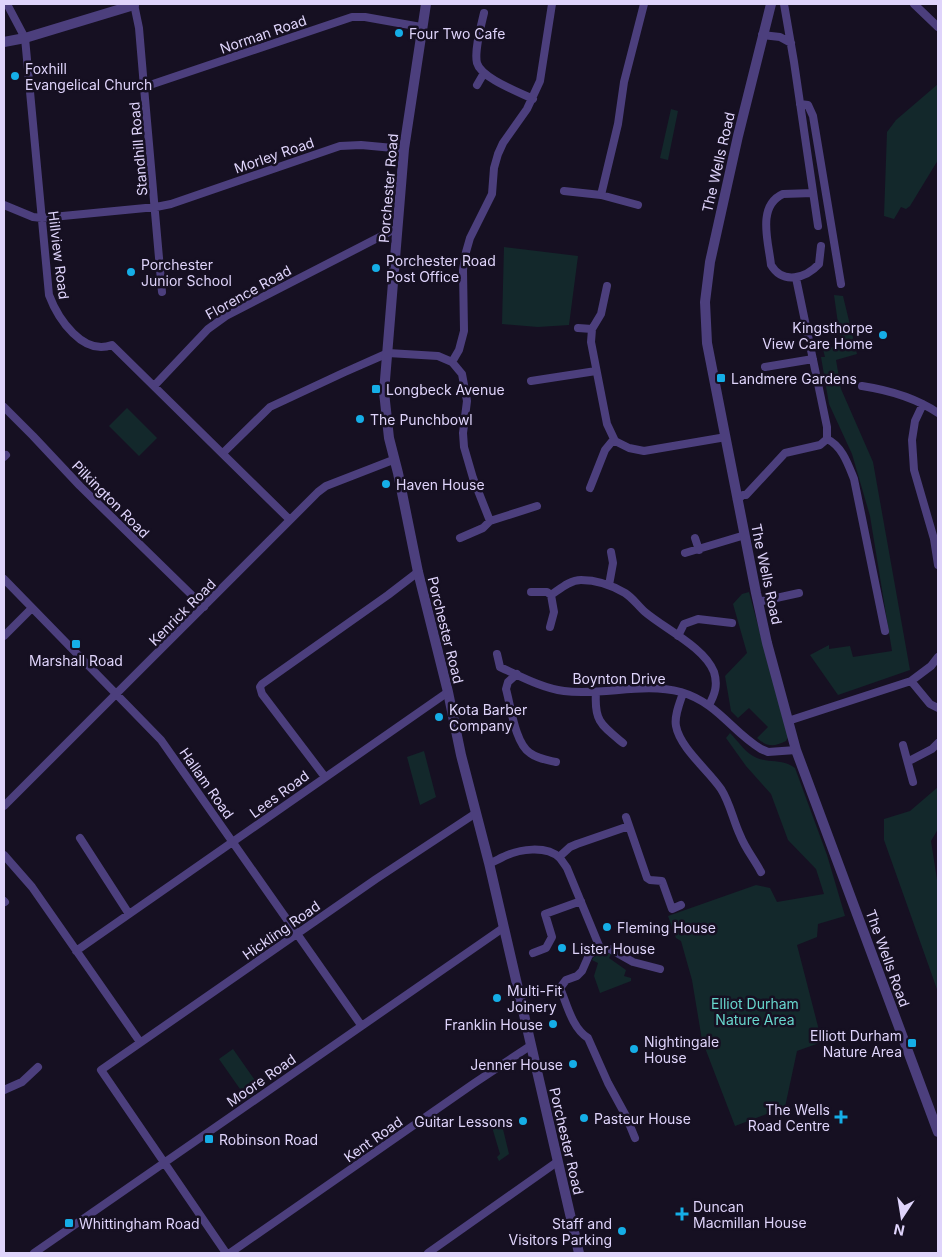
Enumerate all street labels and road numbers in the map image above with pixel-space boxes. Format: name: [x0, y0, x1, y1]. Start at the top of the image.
street label: Norman Road: [217, 11, 309, 57]
street label: Standhill Road: [125, 101, 151, 197]
street label: The Wells Road: [698, 110, 738, 214]
street label: Morley Road: [232, 133, 316, 177]
street label: Porchester Road: [375, 133, 401, 243]
street label: Hillview Road: [45, 210, 73, 300]
street label: Florence Road: [202, 261, 294, 323]
street label: Pilkington Road: [69, 457, 153, 541]
street label: The Wells Road: [748, 522, 786, 626]
street label: Kenrick Road: [145, 575, 219, 649]
street label: Porchester Road: [424, 575, 468, 685]
street label: Boynton Drive: [572, 670, 666, 687]
street label: Hallam Road: [176, 744, 238, 822]
street label: Lees Road: [246, 767, 312, 821]
street label: Hickling Road: [239, 897, 323, 963]
street label: The Wells Road: [862, 907, 914, 1009]
street label: Moore Road: [223, 1050, 299, 1110]
street label: Porchester Road: [546, 1086, 588, 1196]
street label: Kent Road: [340, 1113, 406, 1165]

